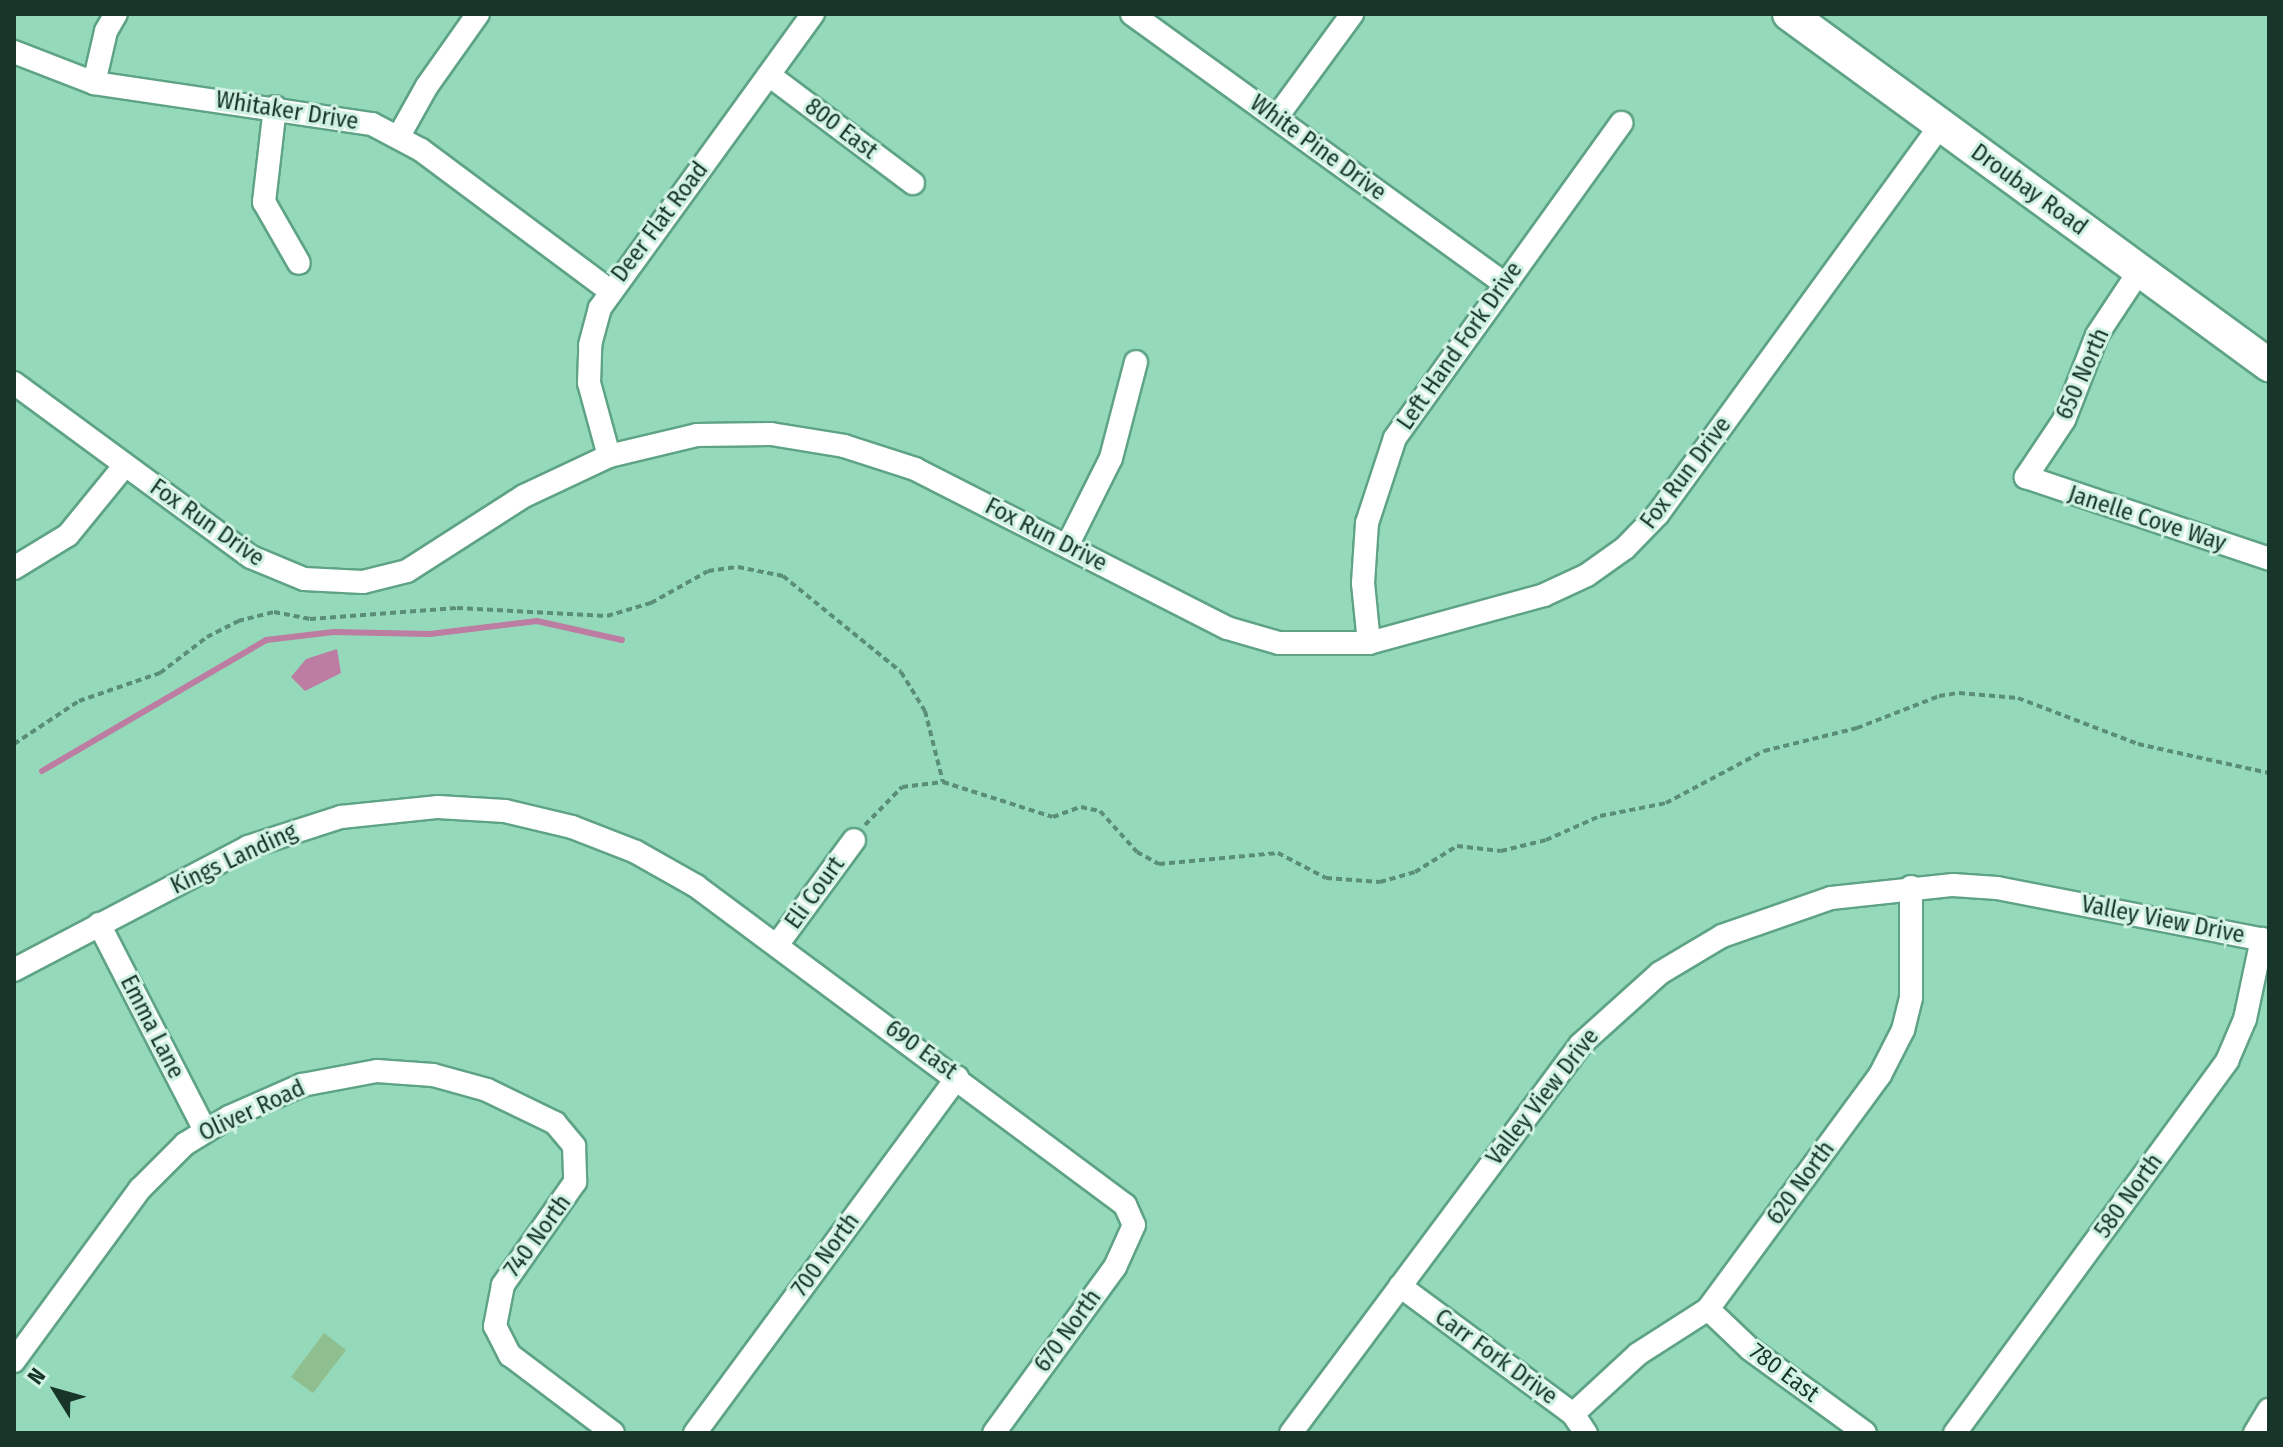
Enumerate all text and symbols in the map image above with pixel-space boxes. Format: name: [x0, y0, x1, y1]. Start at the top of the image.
street label: Whitaker Drive: [214, 86, 360, 136]
street label: White Pine Drive: [1244, 89, 1392, 207]
street label: 800 East: [799, 92, 883, 166]
street label: Droubay Road: [1965, 138, 2093, 242]
street label: Deer Flat Road: [605, 156, 715, 288]
street label: Left Hand Fork Drive: [1391, 256, 1529, 436]
street label: 650 North: [2050, 324, 2116, 424]
street label: Fox Run Drive: [1634, 411, 1738, 535]
street label: Fox Run Drive: [144, 473, 270, 573]
street label: Janelle Cove Way: [2064, 480, 2230, 558]
street label: Fox Run Drive: [980, 492, 1112, 578]
street label: Kings Landing: [166, 817, 302, 901]
street label: Eli Court: [779, 851, 851, 935]
street label: Valley View Drive: [2079, 890, 2247, 950]
street label: Emma Lane: [114, 971, 190, 1083]
street label: 690 East: [879, 1014, 963, 1086]
street label: Valley View Drive: [1481, 1023, 1605, 1171]
street label: Oliver Road: [194, 1074, 310, 1148]
street label: 620 North: [1761, 1136, 1841, 1230]
street label: 580 North: [2089, 1148, 2169, 1244]
street label: 740 North: [499, 1189, 577, 1283]
street label: 700 North: [786, 1208, 866, 1302]
street label: 670 North: [1028, 1284, 1108, 1378]
street label: Carr Fork Drive: [1429, 1303, 1563, 1411]
street label: 780 East: [1743, 1337, 1825, 1409]
north arrow: [16, 1351, 96, 1431]
text: N: [22, 1363, 51, 1390]

